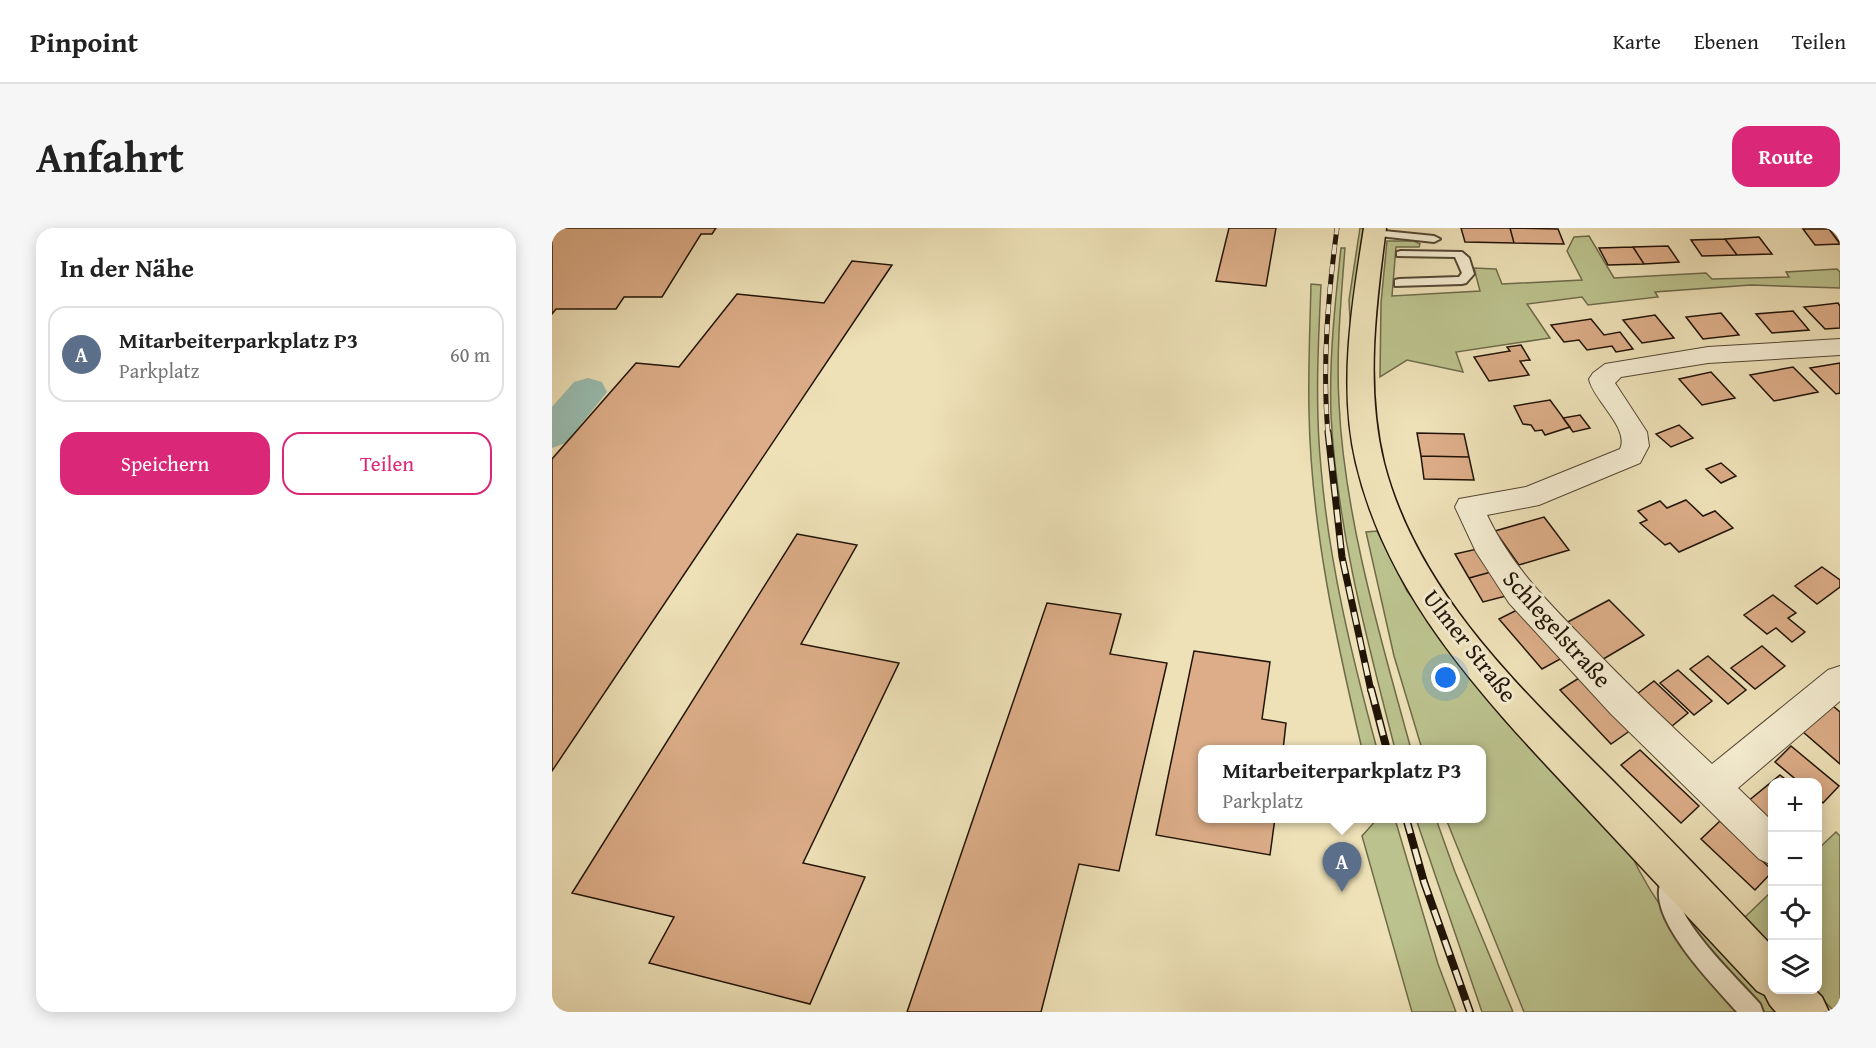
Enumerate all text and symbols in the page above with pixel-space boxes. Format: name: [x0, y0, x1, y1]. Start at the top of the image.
text: Pinpoint: [30, 21, 138, 62]
text: Karte: [1613, 26, 1661, 57]
text: Ebenen: [1694, 26, 1759, 57]
text: Teilen: [1792, 26, 1846, 57]
text: Anfahrt: [36, 126, 184, 187]
button: Route: [1732, 126, 1840, 187]
text: In der Nähe: [60, 248, 194, 287]
text: Mitarbeiterparkplatz P3: [119, 324, 358, 356]
text: A: [75, 340, 88, 369]
text: 60 m: [450, 340, 490, 369]
text: Parkplatz: [119, 356, 199, 385]
button: Speichern: [60, 432, 270, 495]
button: Teilen: [282, 432, 492, 495]
street label: Schlegelstraße: [1495, 562, 1620, 695]
street label: Ulmer Straße: [1415, 582, 1526, 710]
your location: [1431, 663, 1460, 692]
popup: [1198, 745, 1486, 823]
text: Mitarbeiterparkplatz P3: [1222, 754, 1462, 786]
map controls: [1768, 778, 1822, 994]
button: +: [1768, 778, 1822, 832]
text: Parkplatz: [1222, 786, 1303, 815]
button: −: [1768, 832, 1822, 886]
pin: A: [1322, 842, 1362, 892]
button: locate: [1768, 886, 1822, 940]
button: layers: [1768, 940, 1822, 994]

